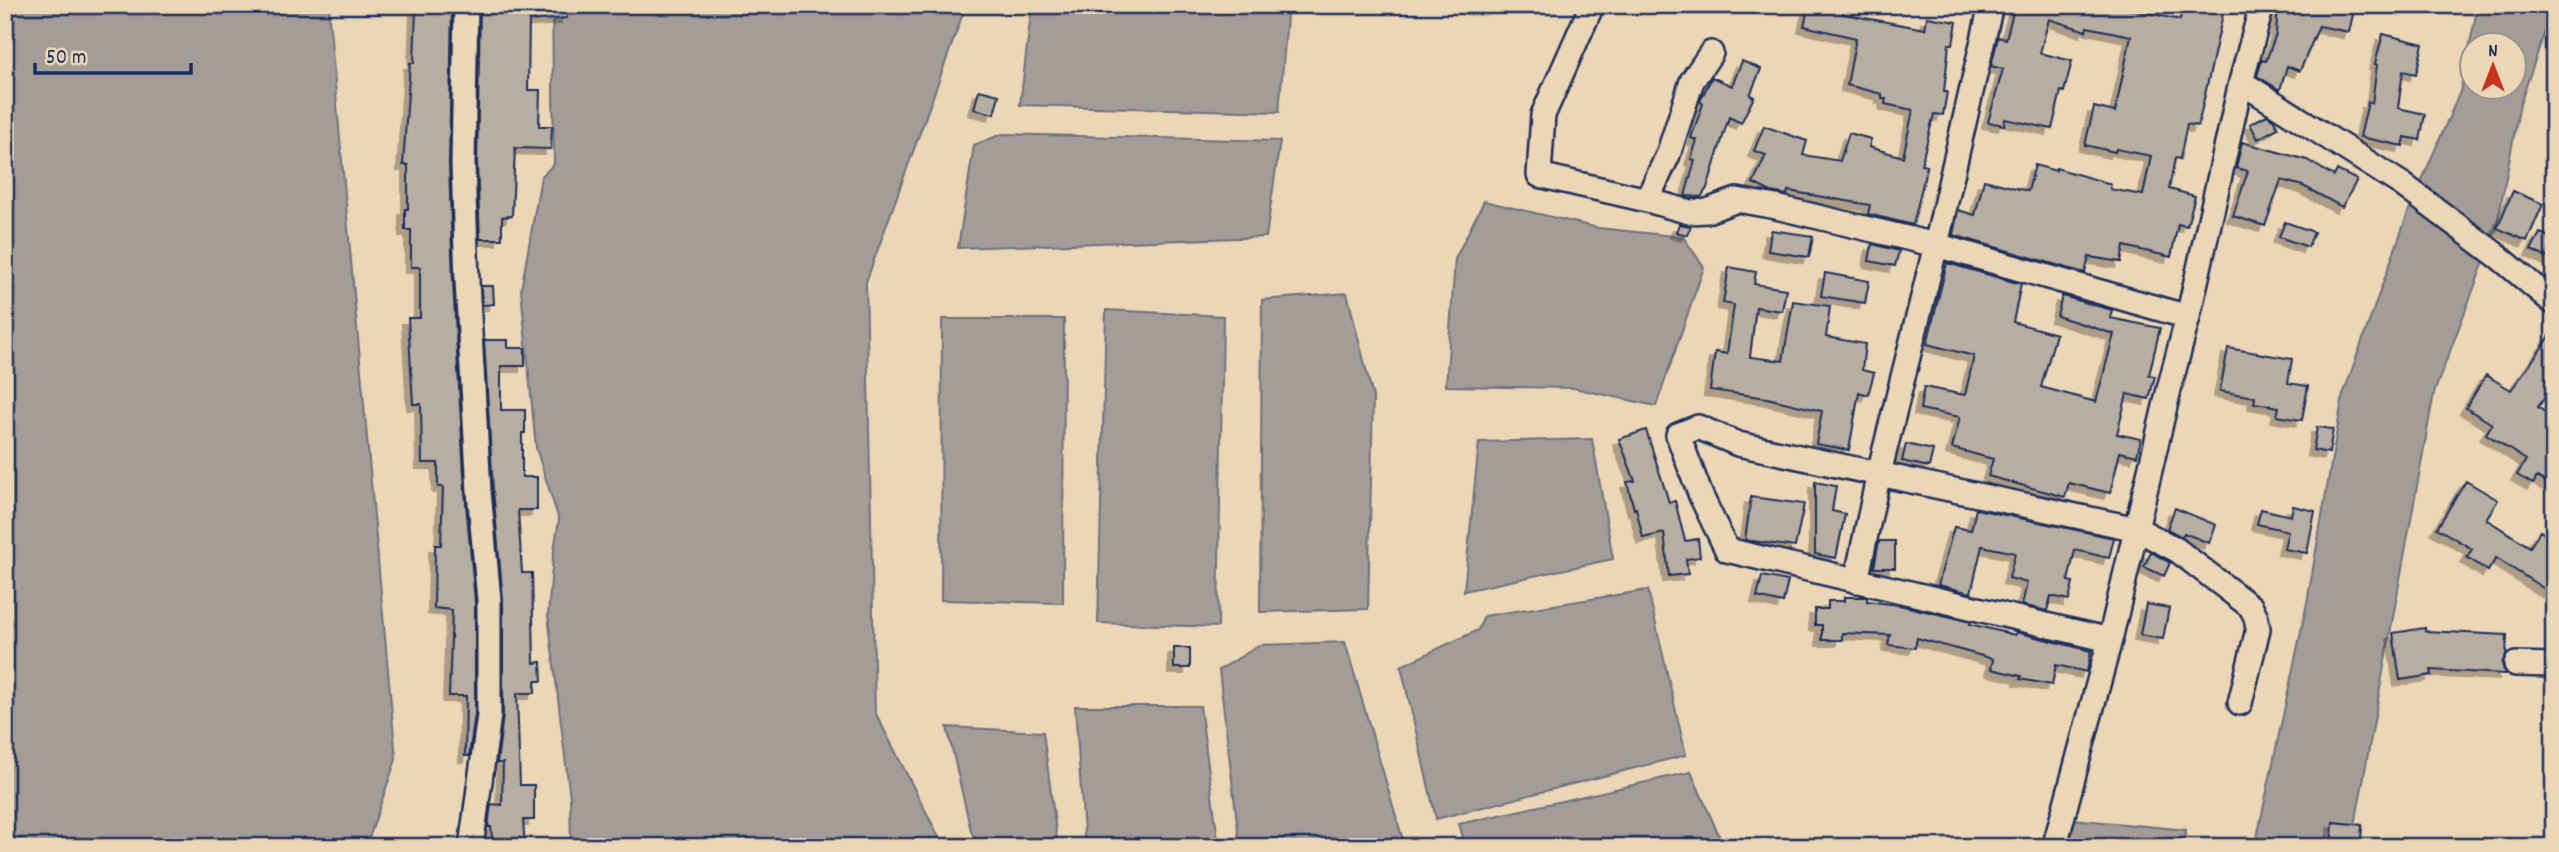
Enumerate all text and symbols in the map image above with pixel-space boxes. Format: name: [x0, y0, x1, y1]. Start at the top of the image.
scale bar: [35, 32, 191, 76]
north arrow: [2458, 32, 2528, 102]
text: N: [2488, 39, 2498, 66]
text: 50 m: [46, 44, 86, 74]

